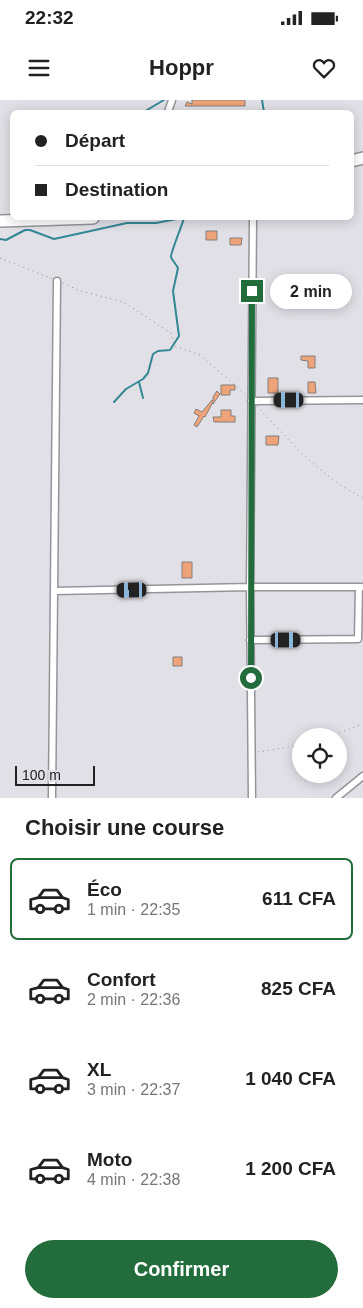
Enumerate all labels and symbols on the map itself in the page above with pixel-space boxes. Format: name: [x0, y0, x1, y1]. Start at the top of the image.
callout: 2 min: [270, 274, 352, 308]
route end: [241, 280, 263, 302]
car: [274, 393, 304, 408]
car: [116, 582, 147, 598]
car: [271, 633, 301, 648]
route start: [240, 667, 262, 689]
scale bar: [15, 763, 95, 786]

